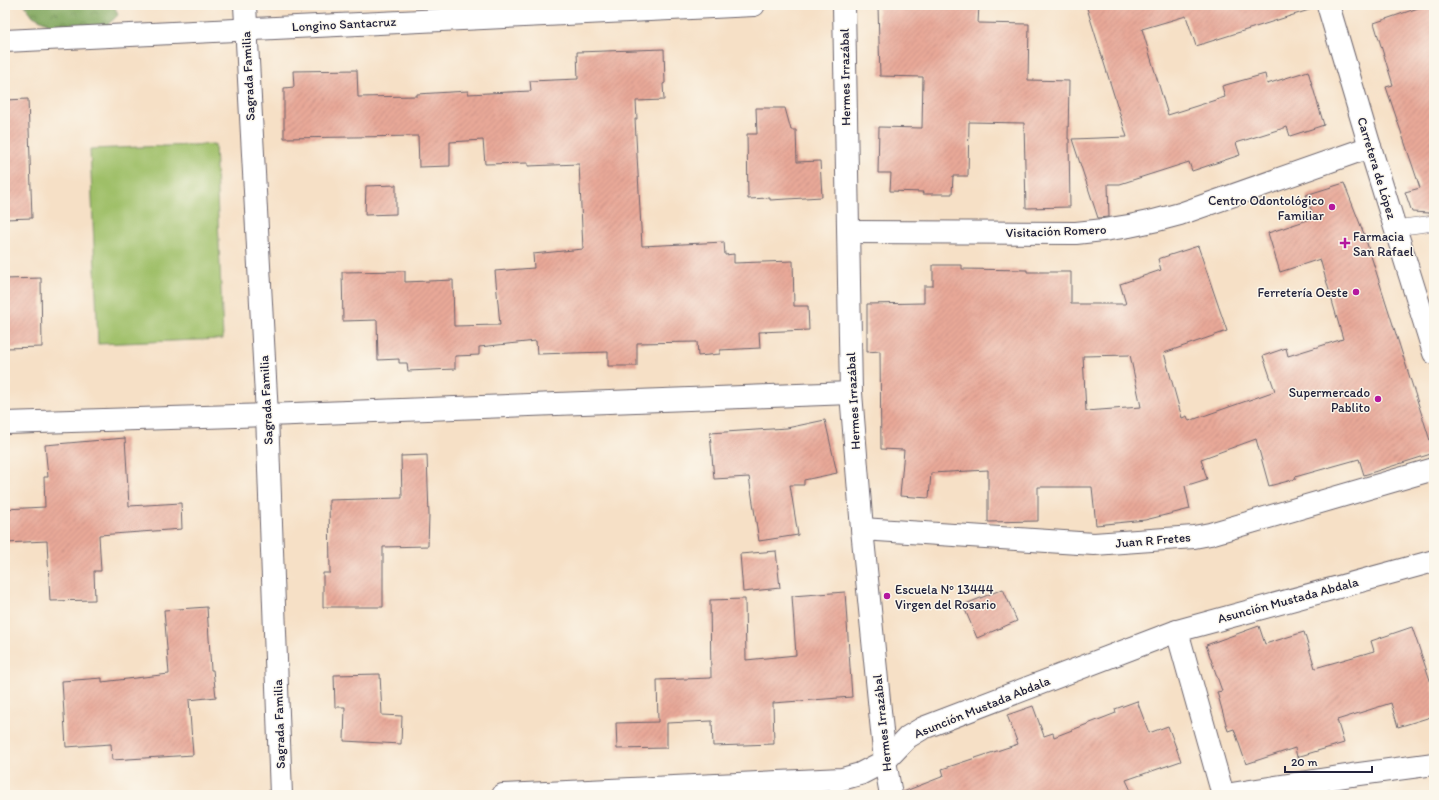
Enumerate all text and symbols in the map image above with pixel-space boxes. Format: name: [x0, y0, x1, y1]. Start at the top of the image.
street label: Longino Santacruz: [291, 14, 397, 34]
street label: Hermes Irrazábal: [837, 28, 853, 126]
street label: Sagrada Familia: [238, 31, 258, 121]
street label: Carretera de López: [1354, 115, 1400, 221]
place label: Centro Odontológico Familiar: [1208, 193, 1325, 223]
marker: Centro Odontológico Familiar: [1327, 202, 1337, 212]
street label: Visitación Romero: [1005, 222, 1107, 240]
place label: Farmacia San Rafael: [1353, 229, 1414, 259]
marker: Farmacia San Rafael: [1340, 238, 1350, 248]
place label: Ferretería Oeste: [1257, 285, 1348, 300]
marker: Ferretería Oeste: [1351, 287, 1361, 297]
street label: Hermes Irrazábal: [843, 352, 863, 450]
street label: Sagrada Familia: [256, 355, 276, 445]
place label: Supermercado Pablito: [1289, 385, 1370, 415]
marker: Supermercado Pablito: [1373, 394, 1383, 404]
street label: Juan R Fretes: [1115, 529, 1192, 551]
street label: Asunción Mustada Abdala: [1216, 574, 1360, 626]
place label: Escuela Nº 13444 Virgen del Rosario: [895, 582, 996, 612]
marker: Escuela Nº 13444 Virgen del Rosario: [882, 591, 892, 601]
street label: Hermes Irrazábal: [869, 673, 895, 772]
street label: Asunción Mustada Abdala: [912, 673, 1052, 741]
street label: Sagrada Familia: [270, 679, 288, 769]
scale bar: [1285, 748, 1372, 774]
text: 20 m: [1291, 755, 1318, 769]

